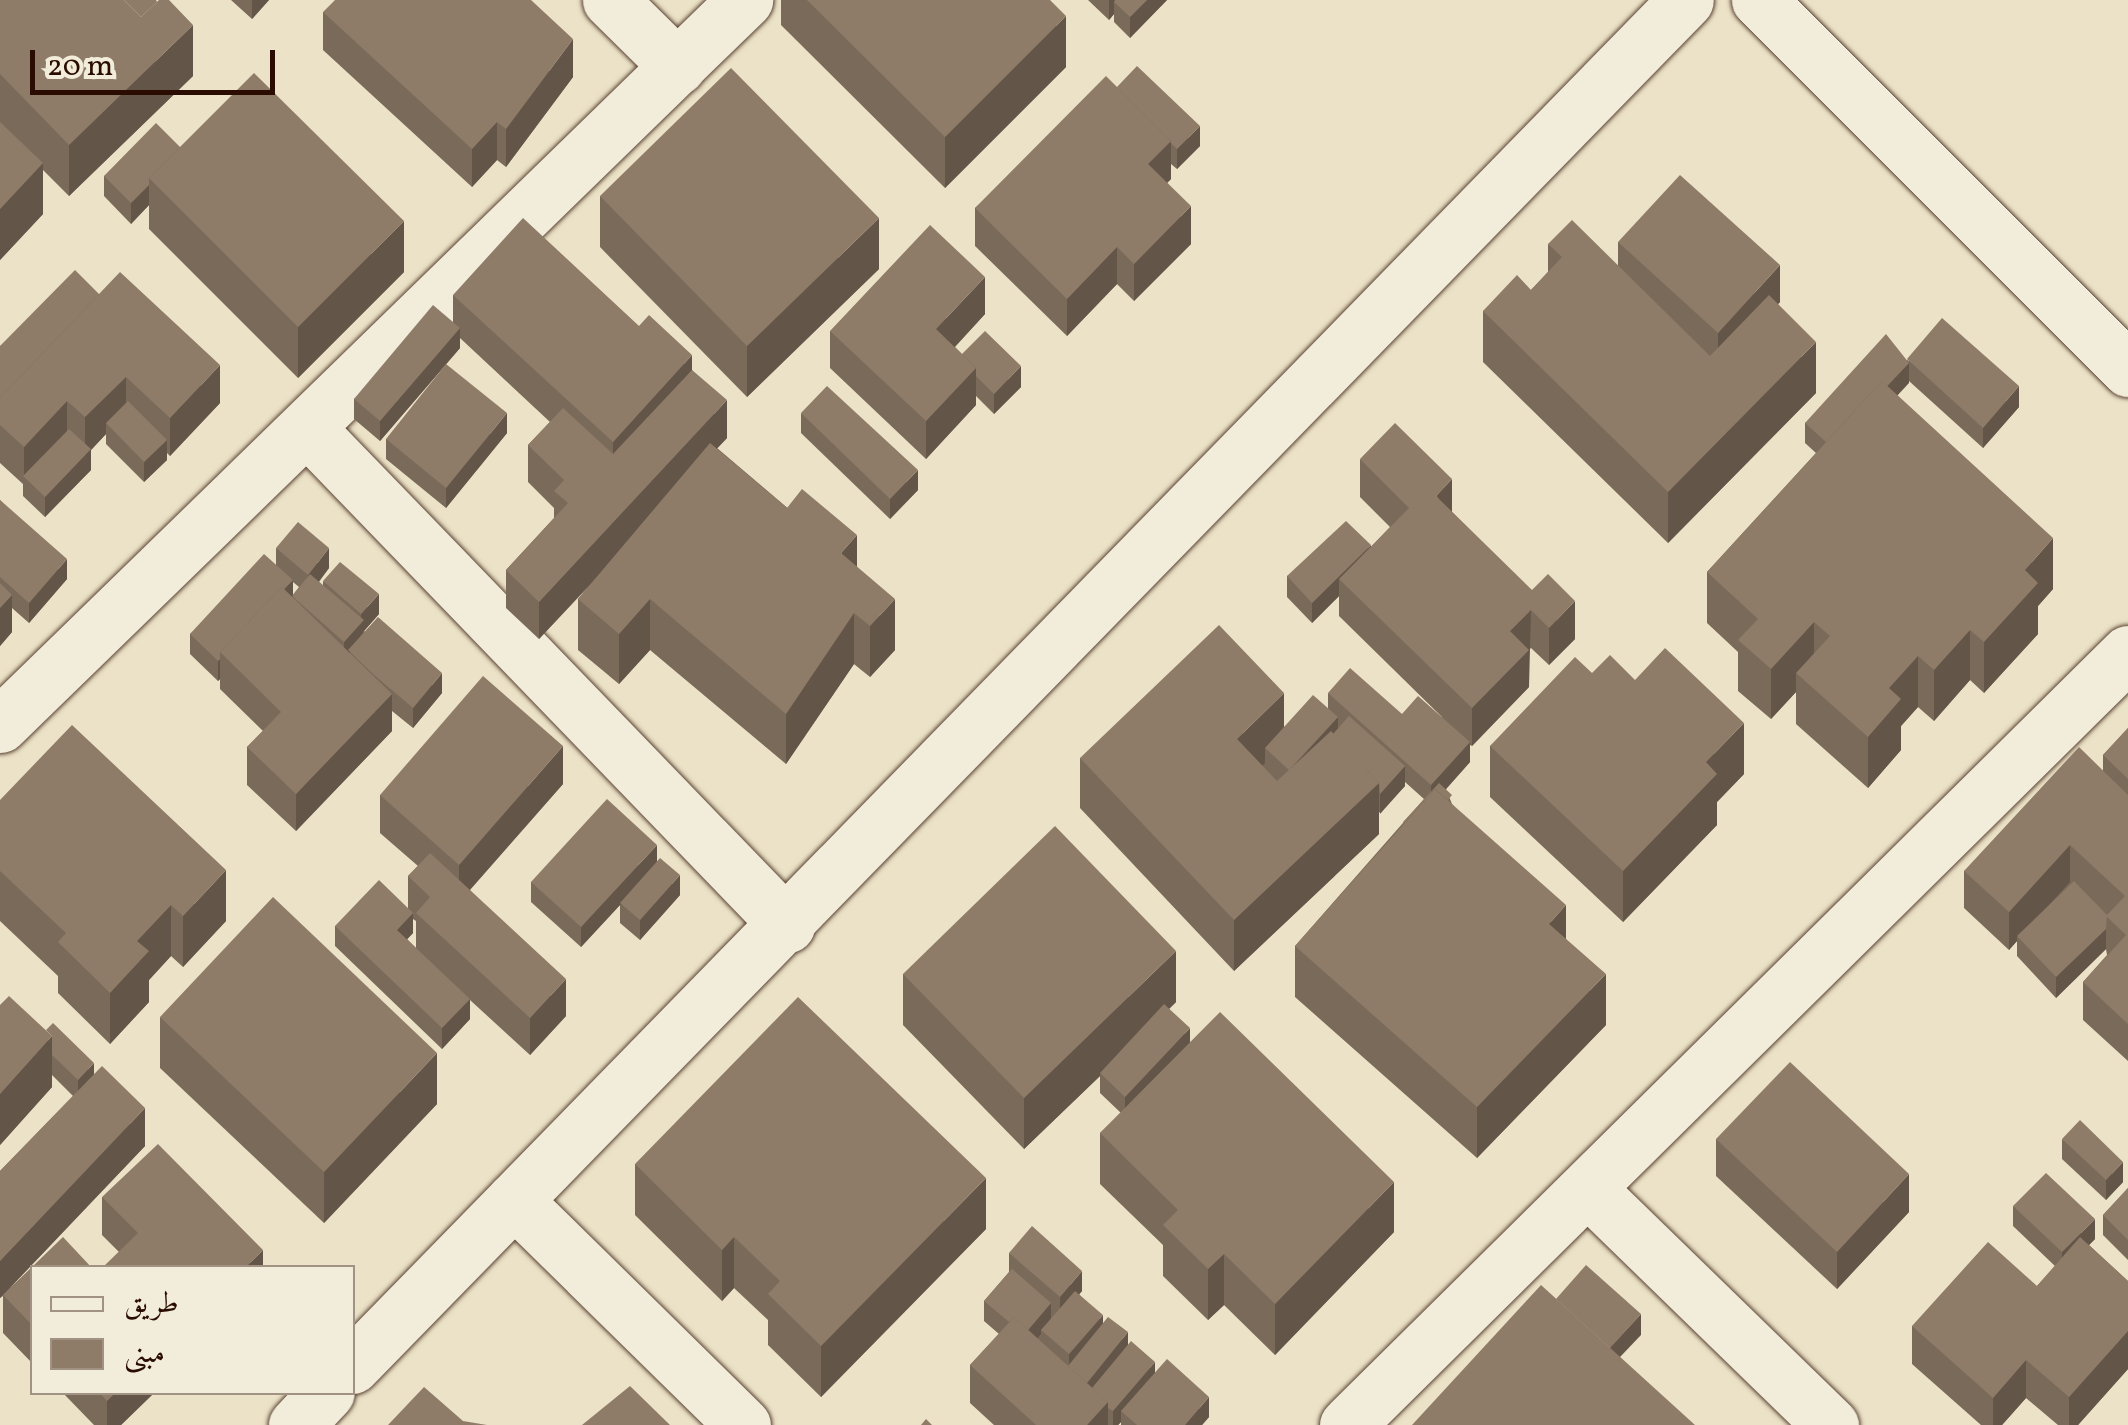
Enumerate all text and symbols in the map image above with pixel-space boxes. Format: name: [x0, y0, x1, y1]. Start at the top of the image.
scale bar: [35, 30, 280, 92]
text: 20 m: [47, 46, 113, 88]
legend: [30, 1265, 355, 1395]
text: طريق: [124, 1283, 179, 1325]
text: مبنى: [124, 1333, 165, 1375]

